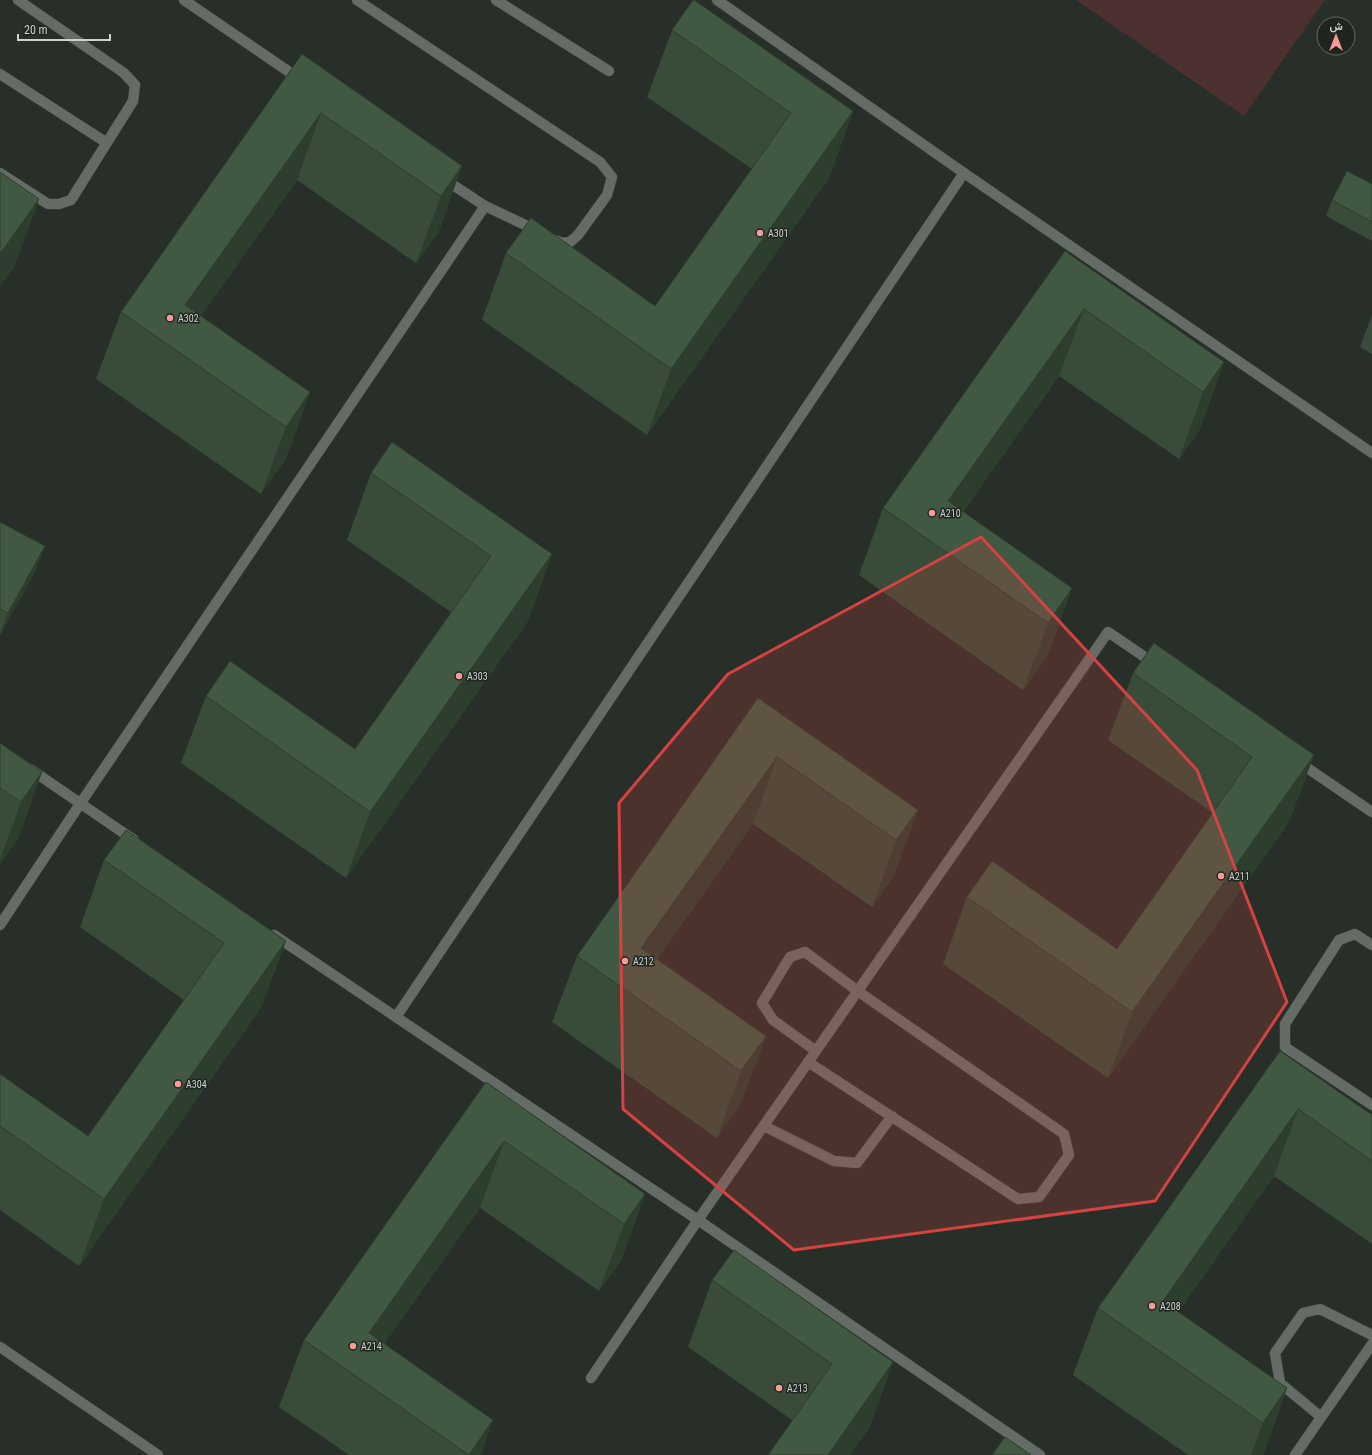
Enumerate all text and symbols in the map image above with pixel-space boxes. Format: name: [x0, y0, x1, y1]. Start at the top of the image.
scale bar: [18, 16, 110, 42]
north arrow: [1316, 16, 1356, 56]
text: ش: [1329, 20, 1343, 33]
text: 20 m: [24, 23, 48, 37]
marker: A301: [755, 228, 765, 238]
place label: A301: [768, 228, 789, 239]
marker: A302: [165, 313, 175, 323]
place label: A302: [178, 313, 199, 324]
marker: A210: [927, 508, 937, 518]
place label: A210: [940, 508, 961, 519]
marker: A303: [454, 671, 464, 681]
place label: A303: [467, 671, 488, 682]
marker: A211: [1216, 871, 1226, 881]
place label: A211: [1229, 871, 1250, 882]
marker: A212: [620, 956, 630, 966]
place label: A212: [633, 956, 654, 967]
marker: A304: [173, 1079, 183, 1089]
place label: A304: [186, 1079, 207, 1090]
marker: A208: [1147, 1301, 1157, 1311]
place label: A208: [1160, 1301, 1181, 1312]
marker: A214: [348, 1341, 358, 1351]
place label: A214: [361, 1341, 382, 1352]
marker: A213: [774, 1383, 784, 1393]
place label: A213: [787, 1383, 808, 1394]

